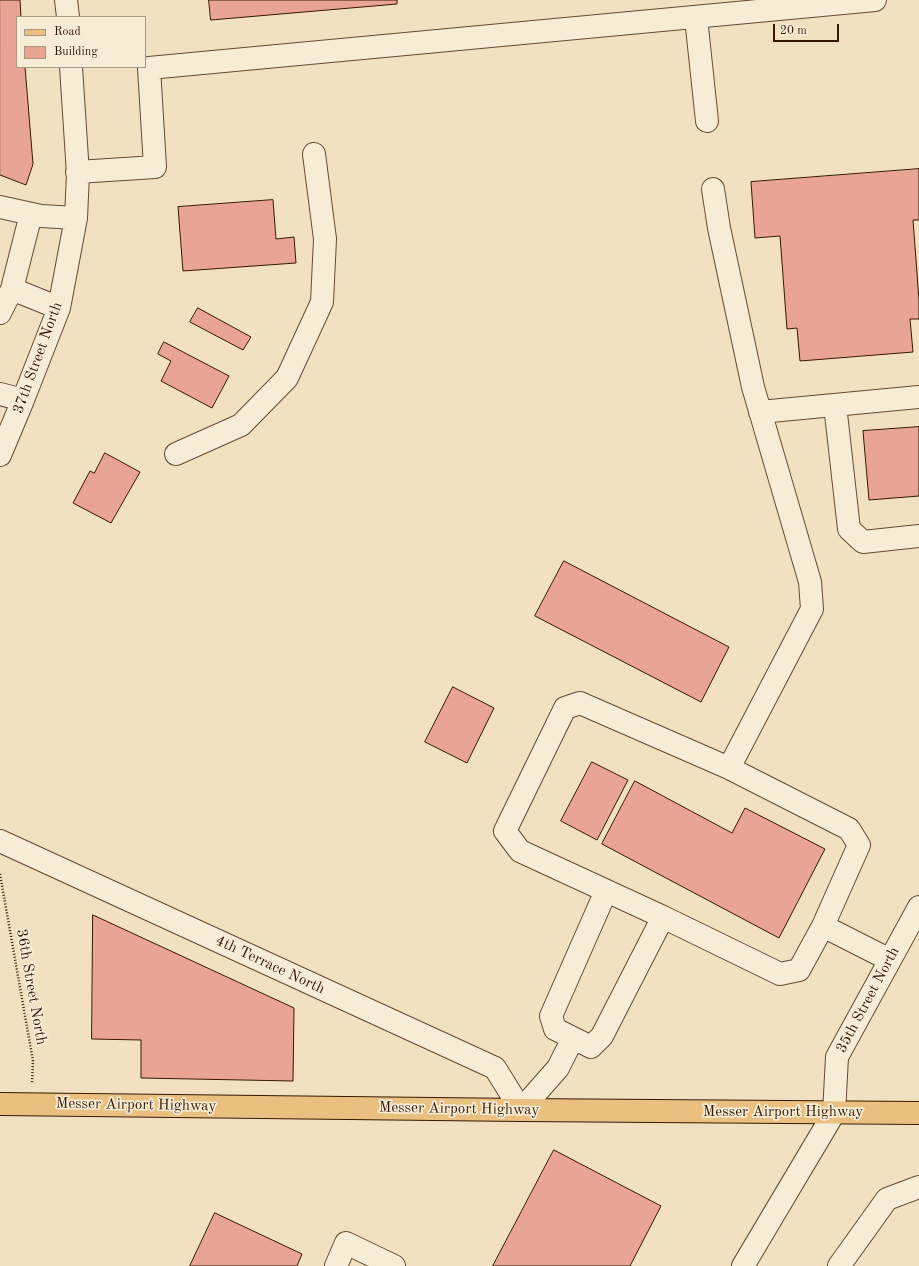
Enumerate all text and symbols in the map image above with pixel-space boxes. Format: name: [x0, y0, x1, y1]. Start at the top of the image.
legend: [16, 16, 146, 68]
scale bar: [775, 16, 841, 42]
text: 20 m: [780, 25, 807, 37]
text: Road: [54, 26, 81, 38]
text: Building: [54, 46, 98, 58]
street label: 37th Street North: [9, 300, 67, 416]
street label: 36th Street North: [12, 928, 50, 1046]
street label: 4th Terrace North: [212, 932, 328, 998]
street label: 35th Street North: [832, 944, 904, 1056]
street label: Messer Airport Highway: [56, 1095, 216, 1115]
street label: Messer Airport Highway: [379, 1099, 539, 1119]
street label: Messer Airport Highway: [703, 1103, 863, 1121]

